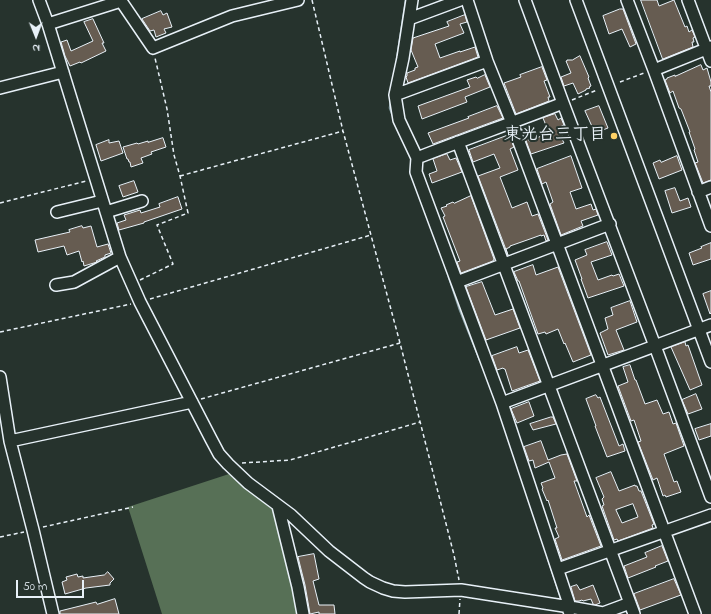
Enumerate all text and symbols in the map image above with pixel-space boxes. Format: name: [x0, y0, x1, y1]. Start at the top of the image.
north arrow: [16, 16, 56, 56]
text: N: [32, 40, 40, 56]
place label: 東光台三丁目: [504, 126, 606, 146]
marker: 東光台三丁目: [609, 131, 619, 141]
scale bar: [18, 572, 86, 598]
text: 50 m: [23, 578, 47, 596]

